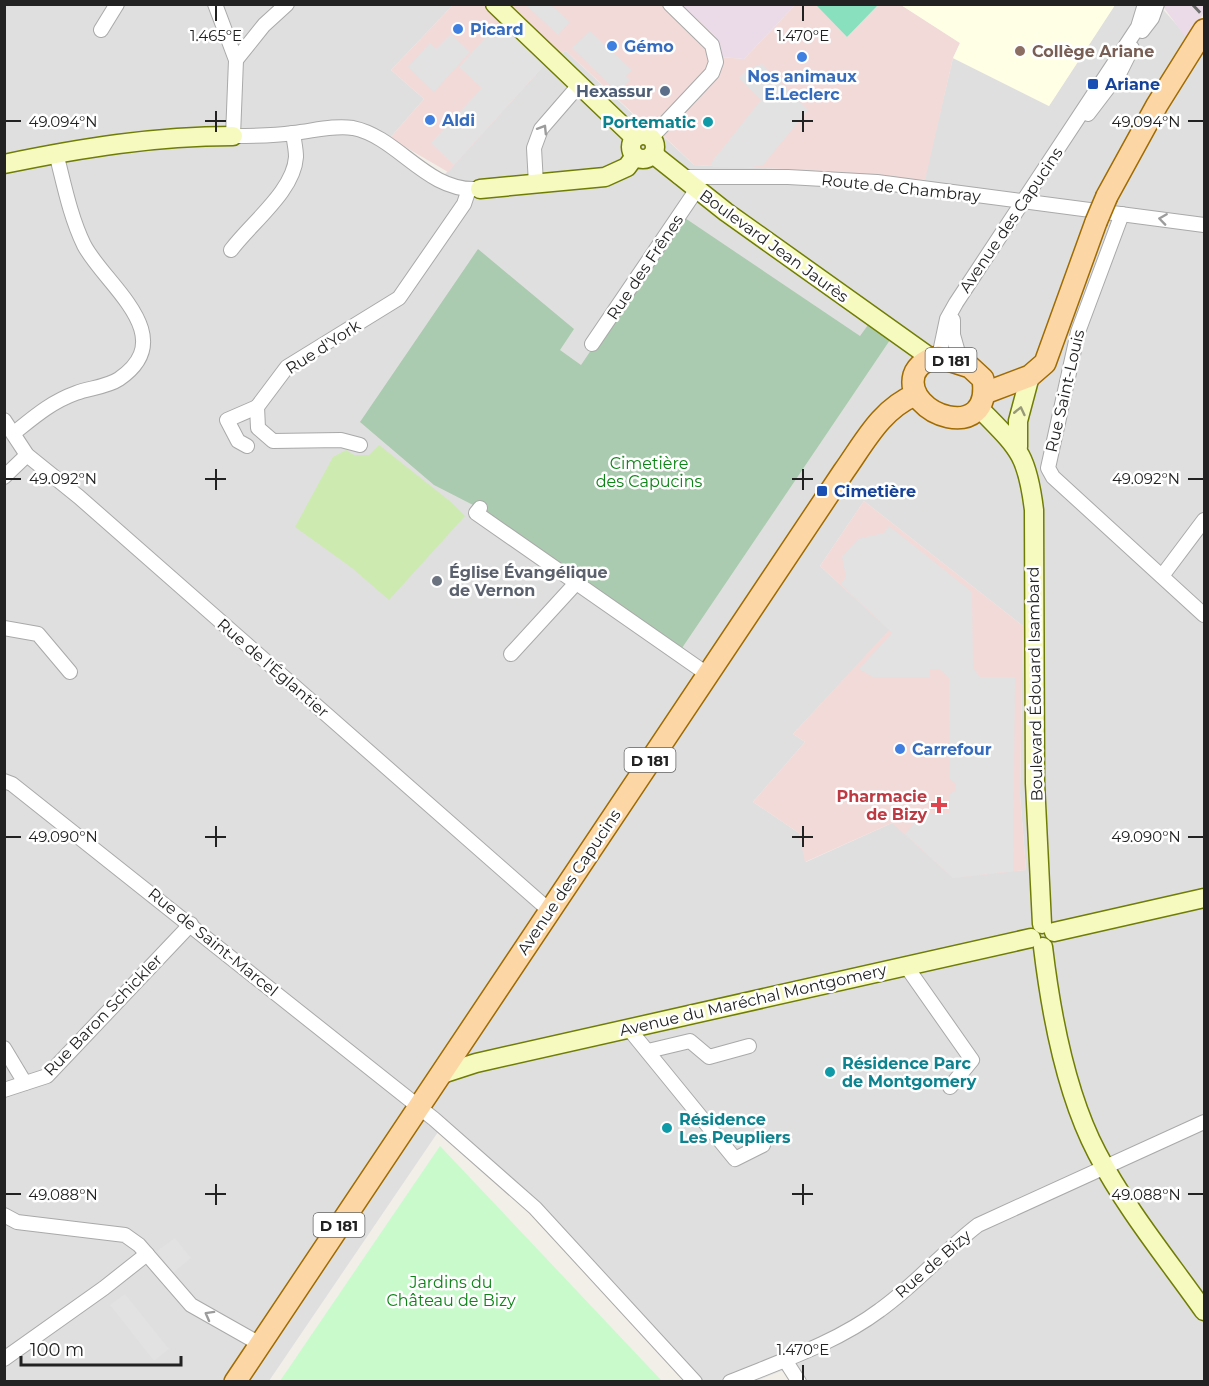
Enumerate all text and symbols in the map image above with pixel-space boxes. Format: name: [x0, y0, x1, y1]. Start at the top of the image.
place label: Picard: [470, 20, 524, 39]
marker: Picard: [451, 22, 465, 36]
text: 1.465°E: [190, 26, 242, 45]
text: 1.470°E: [777, 26, 829, 45]
place label: Gémo: [624, 37, 674, 56]
marker: Gémo: [605, 39, 619, 53]
place label: Collège Ariane: [1032, 42, 1154, 61]
marker: Collège Ariane: [1013, 44, 1027, 58]
marker: Nos animaux E.Leclerc: [795, 50, 809, 64]
place label: Nos animaux E.Leclerc: [747, 67, 857, 104]
place label: Ariane: [1104, 75, 1160, 94]
marker: Ariane: [1086, 77, 1100, 91]
place label: Hexassur: [576, 82, 653, 101]
marker: Hexassur: [658, 84, 672, 98]
place label: Aldi: [441, 111, 475, 130]
text: 49.094°N: [29, 112, 97, 131]
text: 49.094°N: [1112, 112, 1180, 131]
marker: Aldi: [423, 113, 437, 127]
place label: Portematic: [602, 113, 697, 132]
marker: Portematic: [701, 115, 715, 129]
one-way arrow: [536, 125, 548, 135]
street label: Avenue des Capucins: [955, 144, 1067, 296]
street label: Route de Chambray: [820, 170, 982, 206]
street label: Boulevard Jean Jaurès: [696, 186, 852, 307]
street label: Rue des Frênes: [603, 211, 687, 323]
one-way arrow: [1158, 214, 1168, 226]
street label: Rue d'York: [282, 316, 364, 378]
street label: Rue Saint-Louis: [1042, 328, 1088, 454]
road number: D 181: [926, 348, 976, 372]
one-way arrow: [1013, 407, 1026, 417]
park label: Cimetière des Capucins: [596, 454, 702, 491]
text: 49.092°N: [29, 469, 97, 488]
text: 49.092°N: [1112, 469, 1180, 488]
place label: Cimetière: [834, 482, 916, 501]
marker: Cimetière: [815, 484, 829, 498]
place label: Église Évangélique de Vernon: [449, 563, 608, 600]
street label: Boulevard Édouard Isambard: [1023, 566, 1047, 802]
marker: Église Évangélique de Vernon: [430, 574, 444, 588]
street label: Rue de l'Églantier: [213, 614, 333, 722]
place label: Carrefour: [912, 740, 992, 759]
marker: Carrefour: [893, 742, 907, 756]
road number: D 181: [624, 748, 676, 772]
place label: Pharmacie de Bizy: [836, 787, 927, 824]
marker: Pharmacie de Bizy: [932, 798, 946, 812]
street label: Avenue des Capucins: [513, 806, 625, 958]
text: 49.090°N: [28, 827, 98, 846]
text: 49.090°N: [1111, 827, 1181, 846]
street label: Rue de Saint-Marcel: [144, 884, 282, 1000]
street label: Rue Baron Schickler: [40, 950, 166, 1080]
street label: Avenue du Maréchal Montgomery: [618, 960, 889, 1040]
place label: Résidence Parc de Montgomery: [842, 1054, 977, 1091]
marker: Résidence Parc de Montgomery: [823, 1065, 837, 1079]
place label: Résidence Les Peupliers: [679, 1110, 791, 1147]
marker: Résidence Les Peupliers: [660, 1121, 674, 1135]
text: 49.088°N: [28, 1185, 98, 1204]
text: 49.088°N: [1111, 1185, 1181, 1204]
road number: D 181: [314, 1213, 364, 1237]
street label: Rue de Bizy: [891, 1226, 975, 1302]
park label: Jardins du Château de Bizy: [386, 1273, 516, 1310]
one-way arrow: [205, 1311, 215, 1322]
scale bar: [21, 1329, 182, 1367]
text: 100 m: [30, 1339, 84, 1361]
text: 1.470°E: [777, 1340, 829, 1359]

